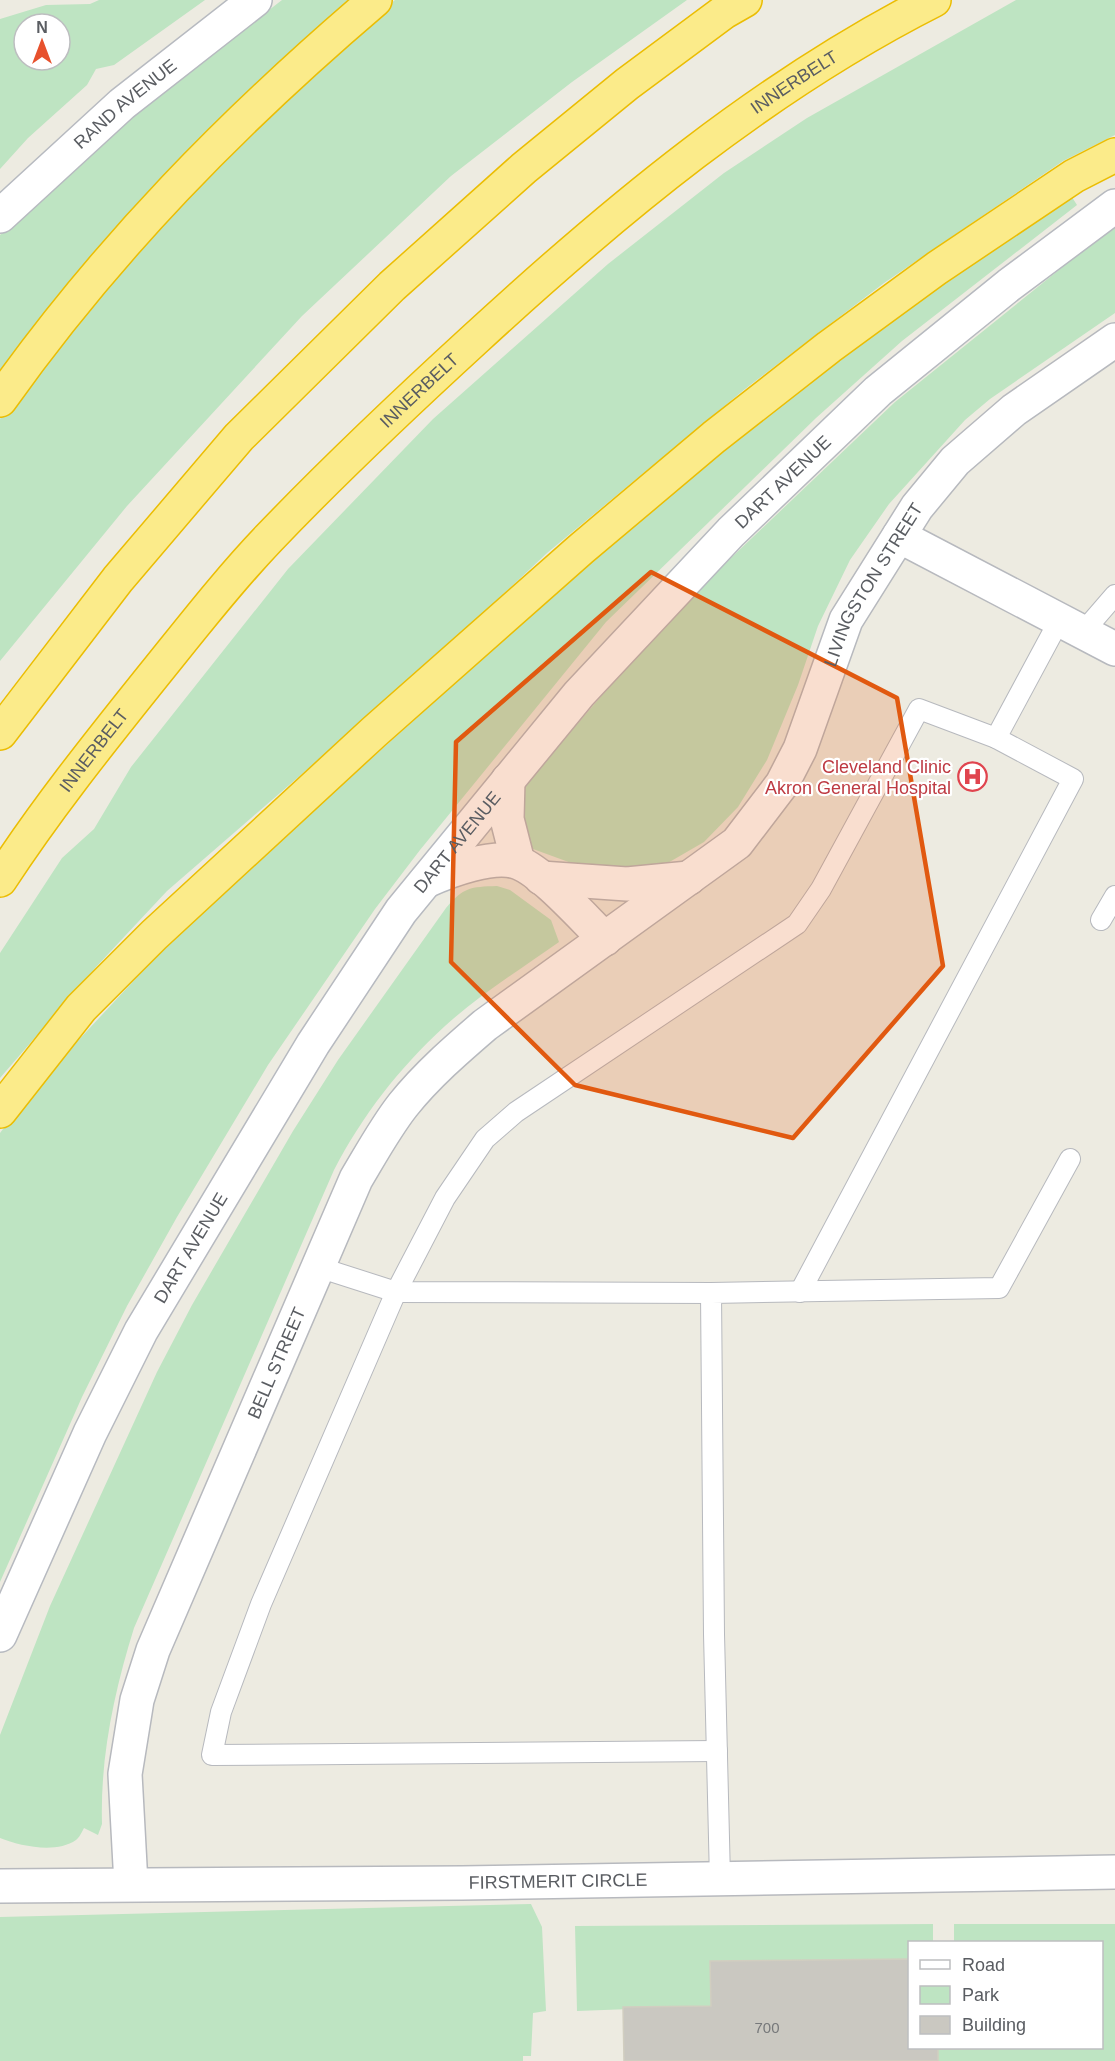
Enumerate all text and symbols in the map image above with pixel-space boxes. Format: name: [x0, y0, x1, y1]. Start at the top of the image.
north arrow: [12, 12, 72, 72]
text: N: [36, 19, 48, 36]
street label: INNERBELT: [747, 46, 841, 118]
street label: RAND AVENUE: [70, 55, 180, 153]
street label: INNERBELT: [376, 349, 463, 432]
street label: DART AVENUE: [731, 432, 835, 533]
street label: LIVINGSTON STREET: [820, 499, 927, 669]
street label: INNERBELT: [55, 705, 132, 796]
place label: Cleveland Clinic Akron General Hospital: [765, 757, 951, 798]
hospital icon: Cleveland Clinic Akron General Hospital: [956, 761, 988, 793]
street label: DART AVENUE: [410, 788, 505, 897]
street label: DART AVENUE: [150, 1189, 232, 1307]
street label: BELL STREET: [244, 1304, 309, 1422]
street label: FIRSTMERIT CIRCLE: [468, 1870, 648, 1893]
legend: [908, 1941, 1103, 2049]
text: Road: [962, 1955, 1005, 1975]
text: Park: [962, 1985, 1000, 2005]
text: Building: [962, 2015, 1026, 2035]
house number: 700: [754, 2019, 780, 2036]

